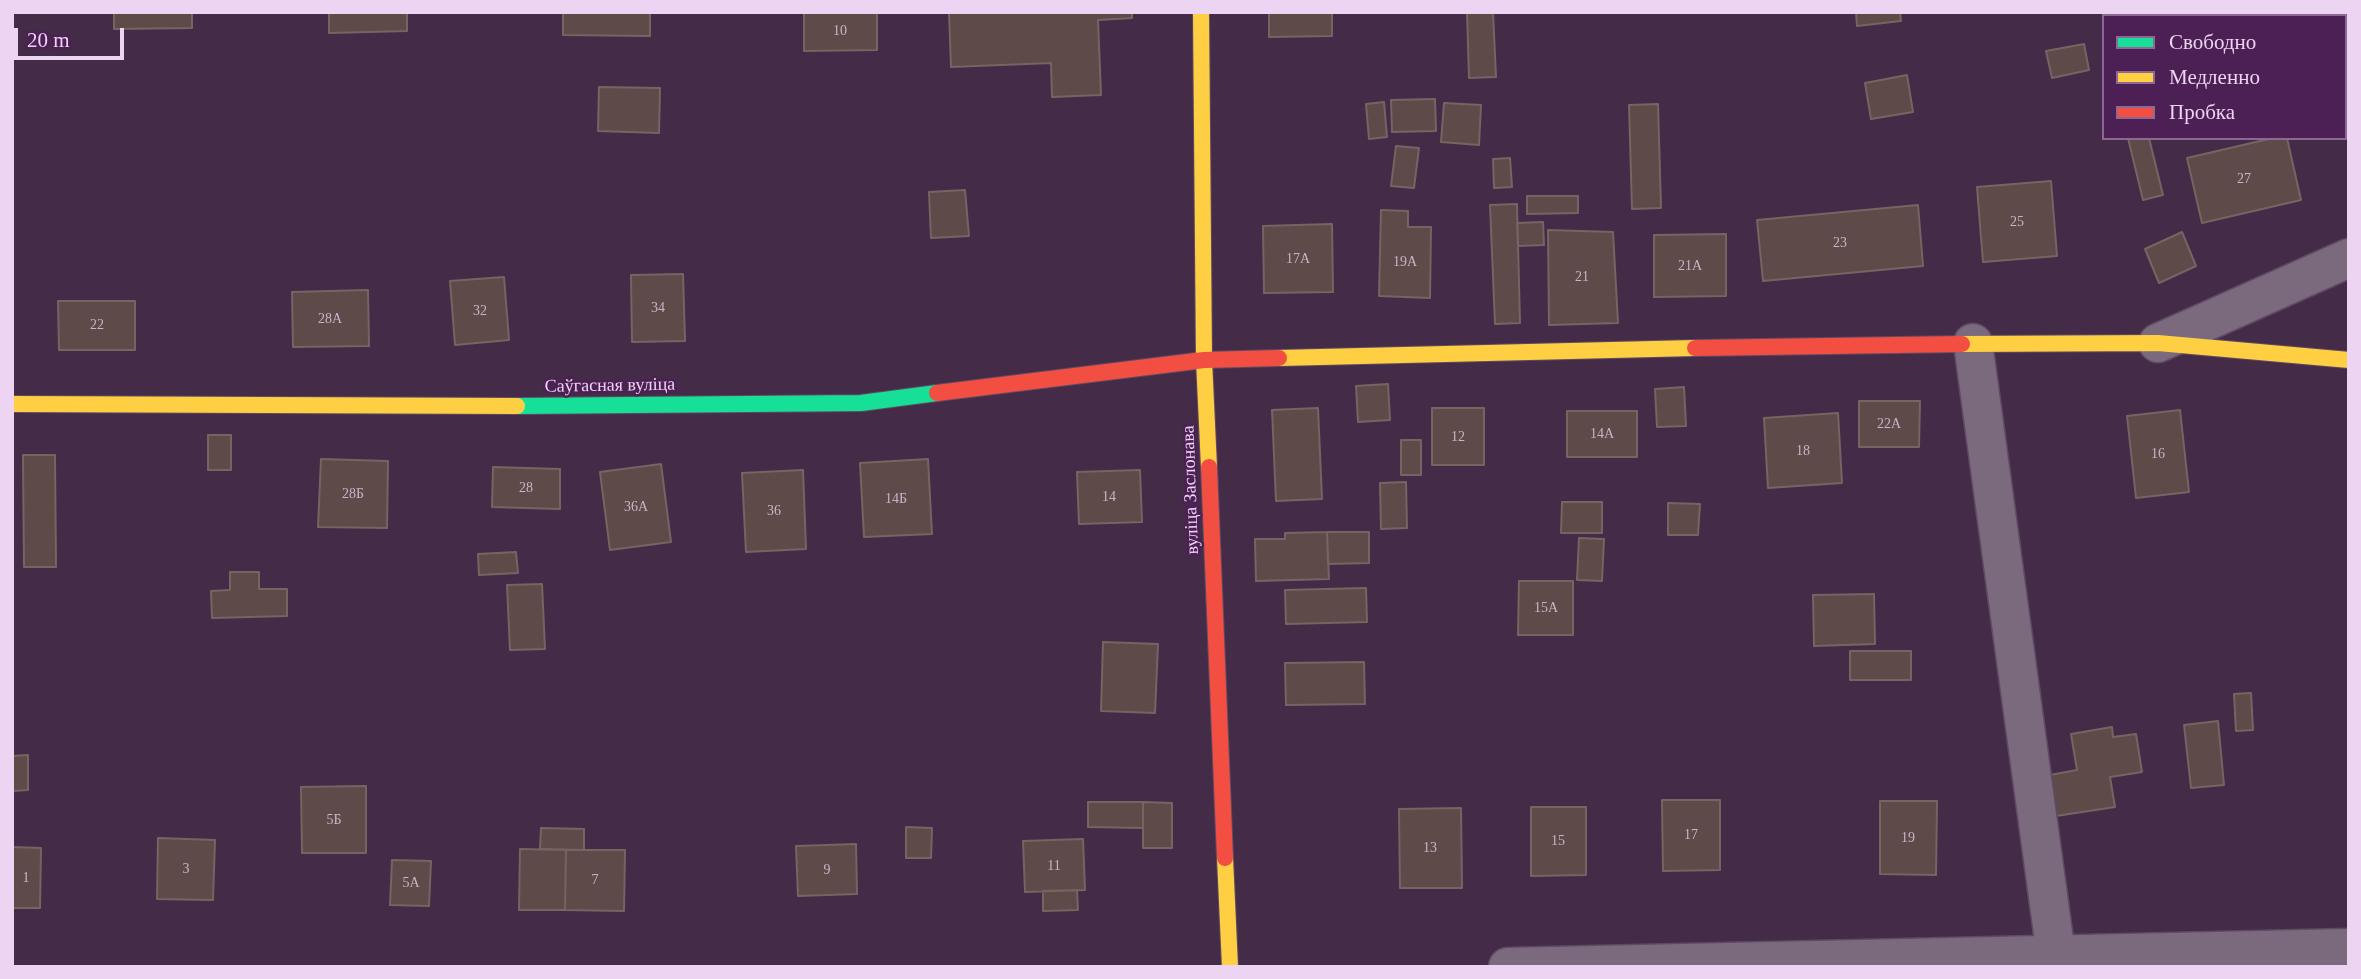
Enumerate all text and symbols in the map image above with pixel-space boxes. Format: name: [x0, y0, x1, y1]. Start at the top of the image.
scale bar: [18, 14, 128, 58]
legend: [2102, 14, 2347, 140]
house number: 10: [833, 23, 847, 39]
text: 20 m: [27, 28, 70, 52]
text: Свободно: [2169, 30, 2256, 54]
text: Медленно: [2169, 65, 2260, 89]
text: Пробка: [2169, 100, 2235, 124]
house number: 27: [2237, 171, 2251, 187]
house number: 25: [2010, 214, 2024, 230]
house number: 23: [1833, 235, 1847, 251]
house number: 17А: [1286, 251, 1310, 267]
house number: 19А: [1393, 254, 1417, 270]
house number: 21А: [1678, 258, 1702, 274]
house number: 21: [1575, 269, 1589, 285]
house number: 34: [651, 300, 665, 316]
house number: 32: [473, 303, 487, 319]
house number: 28А: [318, 311, 342, 327]
house number: 22: [90, 317, 104, 333]
street label: Саўгасная вуліца: [545, 374, 675, 398]
house number: 22А: [1877, 416, 1901, 432]
street label: вуліца Заслонава: [1178, 425, 1204, 555]
house number: 14А: [1590, 426, 1614, 442]
house number: 12: [1451, 429, 1465, 445]
house number: 18: [1796, 443, 1810, 459]
house number: 16: [2151, 446, 2165, 462]
house number: 28: [519, 480, 533, 496]
house number: 28Б: [342, 486, 364, 502]
house number: 14: [1102, 489, 1116, 505]
house number: 14Б: [885, 491, 907, 507]
house number: 36А: [624, 499, 648, 515]
house number: 36: [767, 503, 781, 519]
house number: 15А: [1534, 600, 1558, 616]
house number: 5Б: [326, 812, 342, 828]
house number: 17: [1684, 827, 1698, 843]
house number: 19: [1901, 830, 1915, 846]
house number: 15: [1551, 833, 1565, 849]
house number: 13: [1423, 840, 1437, 856]
house number: 11: [1047, 858, 1061, 874]
house number: 3: [182, 861, 190, 877]
house number: 9: [824, 862, 830, 878]
house number: 1: [22, 870, 30, 886]
house number: 7: [592, 872, 598, 888]
house number: 5А: [402, 875, 420, 891]

